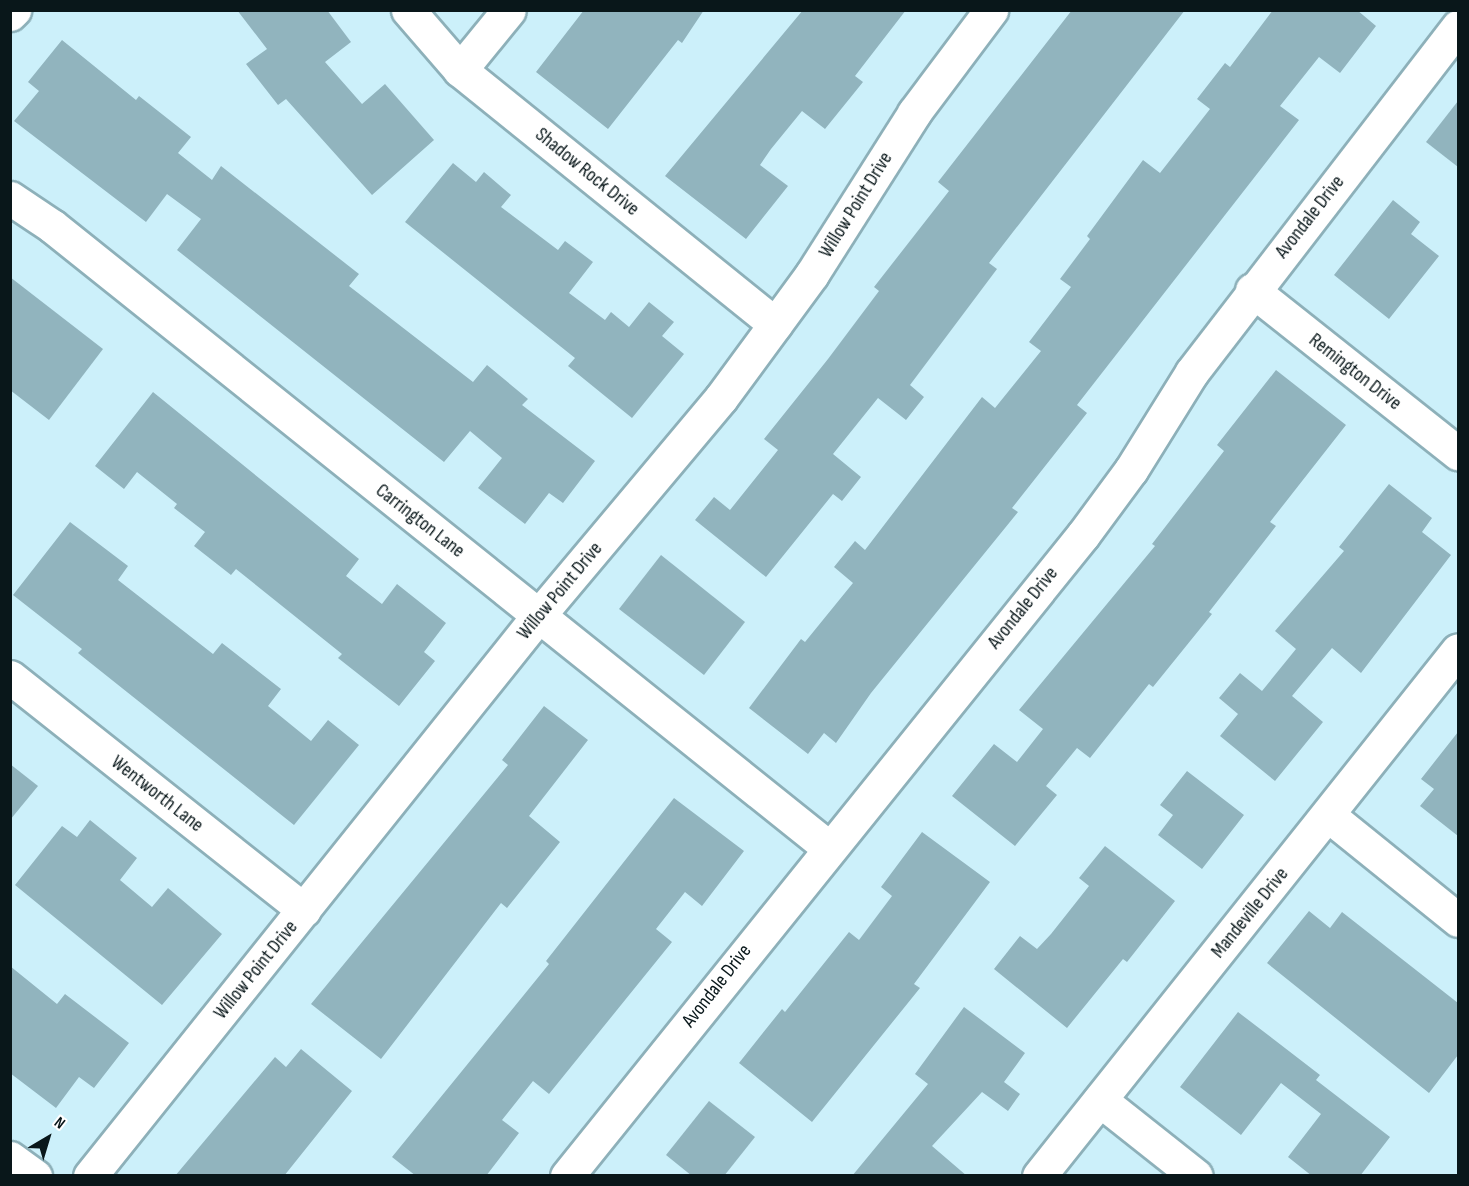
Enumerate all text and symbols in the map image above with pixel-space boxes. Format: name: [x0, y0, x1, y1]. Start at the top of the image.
street label: Shadow Rock Drive: [530, 123, 644, 221]
street label: Willow Point Drive: [814, 148, 898, 262]
street label: Avondale Drive: [1270, 171, 1350, 263]
street label: Remington Drive: [1304, 328, 1406, 416]
street label: Carrington Lane: [371, 479, 469, 563]
street label: Willow Point Drive: [512, 537, 608, 645]
street label: Avondale Drive: [983, 562, 1063, 654]
street label: Wentworth Lane: [106, 751, 208, 837]
street label: Mandeville Drive: [1206, 863, 1294, 963]
street label: Willow Point Drive: [209, 916, 303, 1024]
street label: Avondale Drive: [677, 940, 757, 1032]
north arrow: [18, 1108, 78, 1168]
text: N: [50, 1113, 69, 1134]

